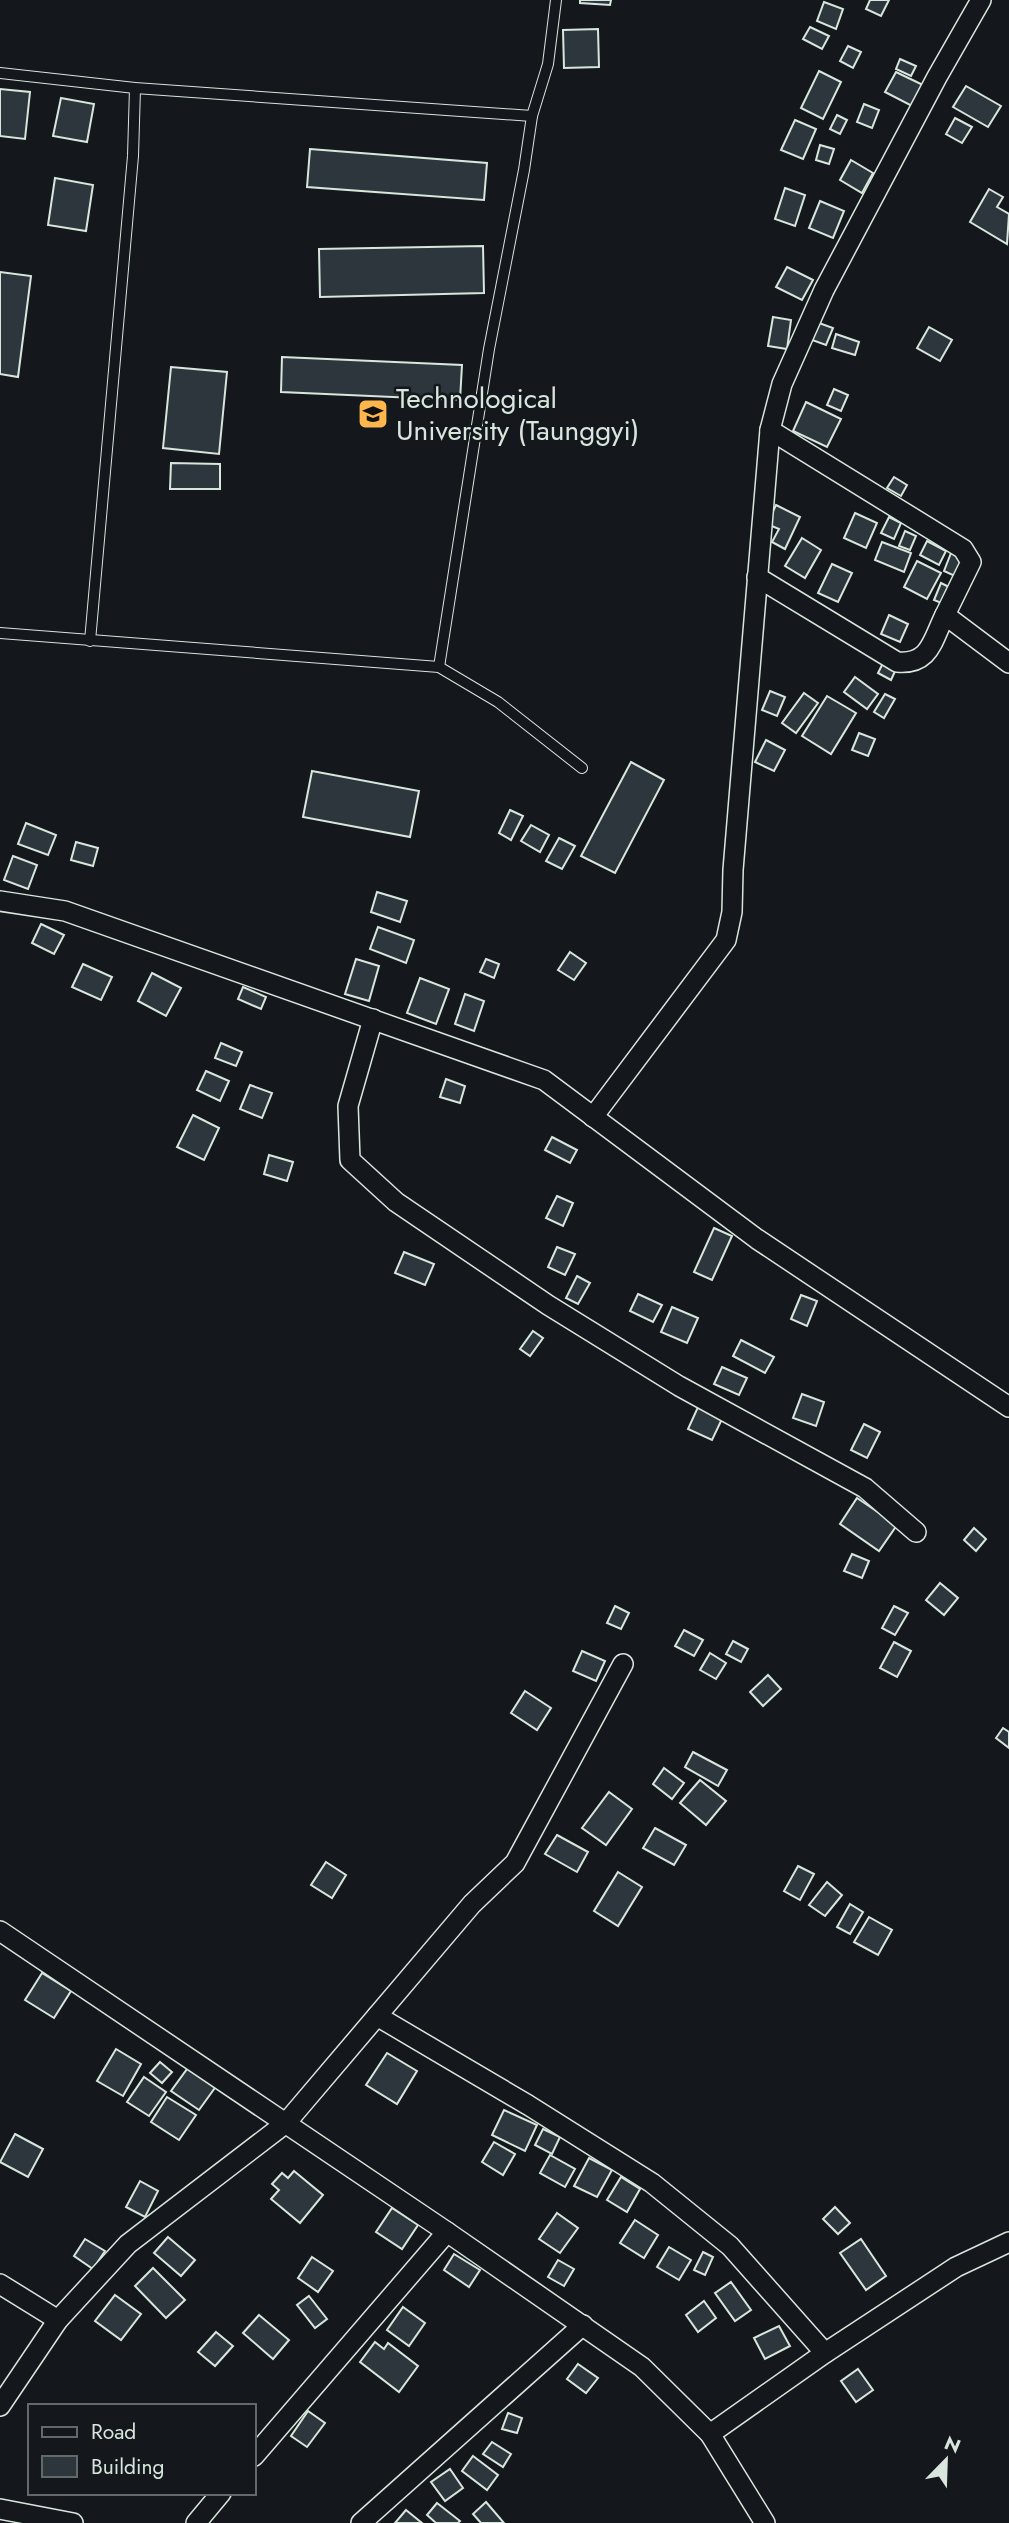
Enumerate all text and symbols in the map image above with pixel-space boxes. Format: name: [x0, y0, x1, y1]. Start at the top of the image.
place label: Technological University (Taunggyi): [396, 378, 639, 451]
school or university icon: Technological University (Taunggyi): [356, 397, 390, 431]
legend: [28, 2404, 256, 2495]
text: Road: [91, 2417, 136, 2447]
north arrow: [911, 2425, 981, 2495]
text: N: [940, 2429, 965, 2460]
text: Building: [91, 2452, 164, 2482]

